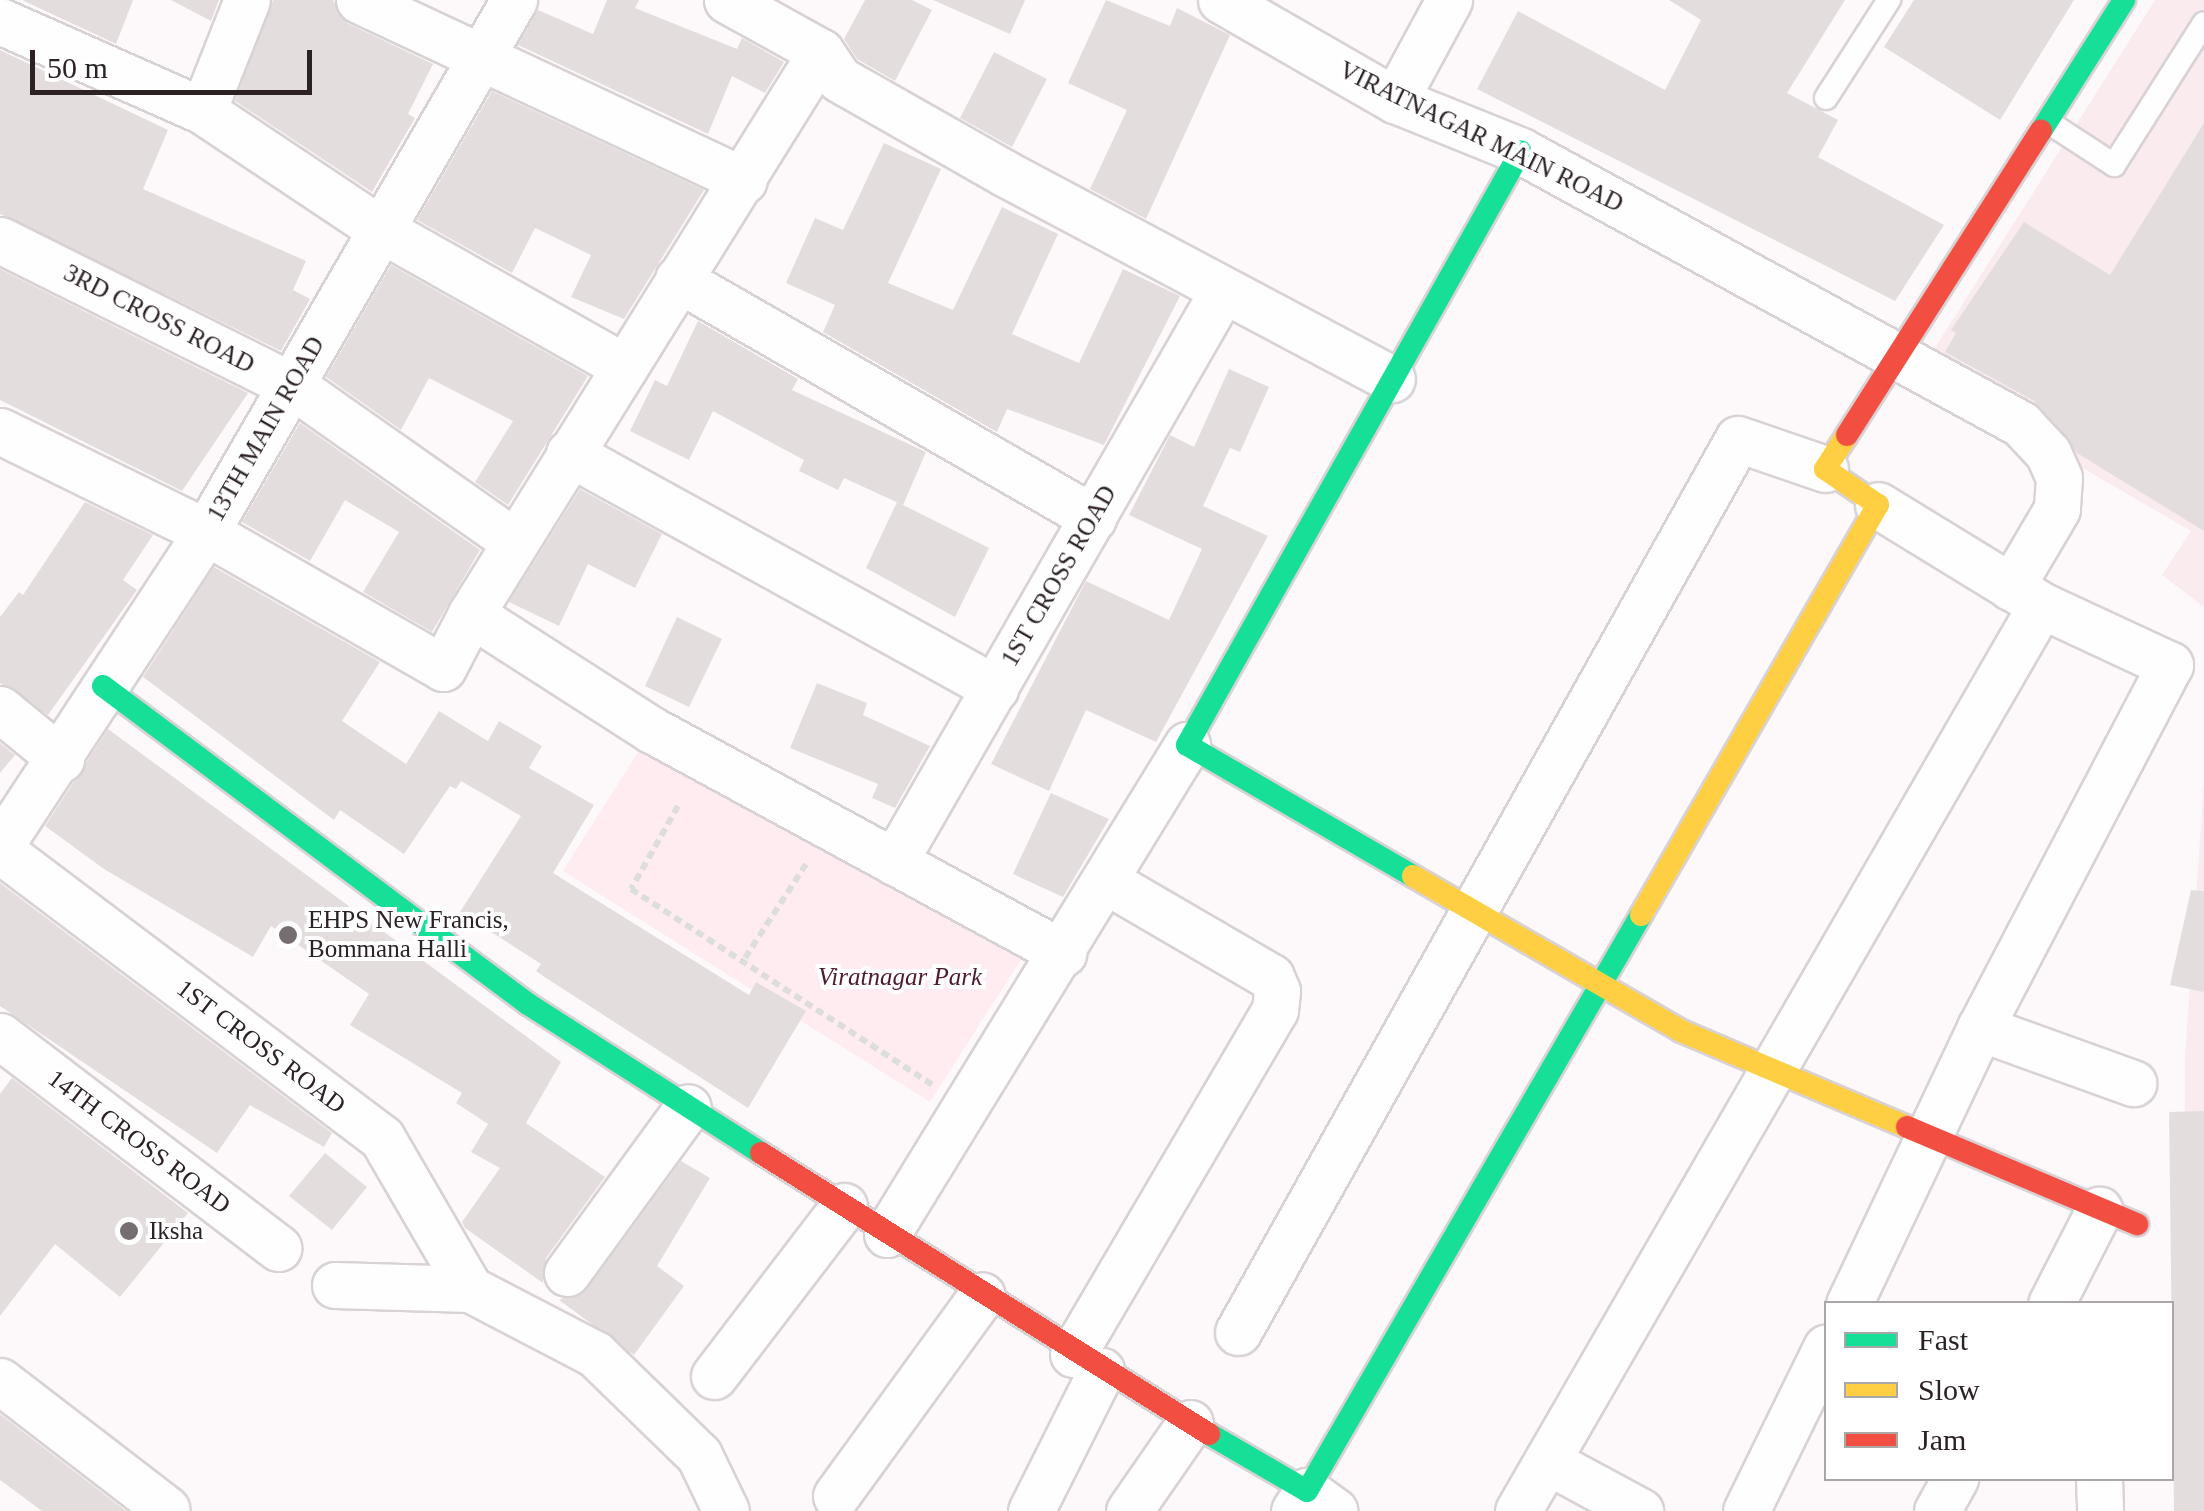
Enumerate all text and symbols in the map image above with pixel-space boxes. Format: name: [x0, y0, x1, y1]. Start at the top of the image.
scale bar: [35, 30, 318, 92]
text: 50 m: [47, 51, 108, 84]
street label: VIRATNAGAR MAIN ROAD: [1334, 55, 1628, 219]
street label: 3RD CROSS ROAD: [59, 258, 259, 380]
street label: 13TH MAIN ROAD: [201, 331, 331, 527]
street label: 1ST CROSS ROAD: [995, 480, 1123, 672]
place label: EHPS New Francis, Bommana Halli: [308, 906, 509, 965]
marker: EHPS New Francis, Bommana Halli: [277, 924, 299, 946]
park label: Viratnagar Park: [818, 962, 982, 992]
street label: 1ST CROSS ROAD: [170, 974, 352, 1120]
street label: 14TH CROSS ROAD: [42, 1064, 236, 1220]
place label: Iksha: [149, 1216, 203, 1246]
marker: Iksha: [118, 1220, 140, 1242]
legend: [1824, 1301, 2174, 1481]
text: Fast: [1918, 1323, 1968, 1356]
text: Slow: [1918, 1373, 1980, 1406]
text: Jam: [1918, 1423, 1966, 1456]

